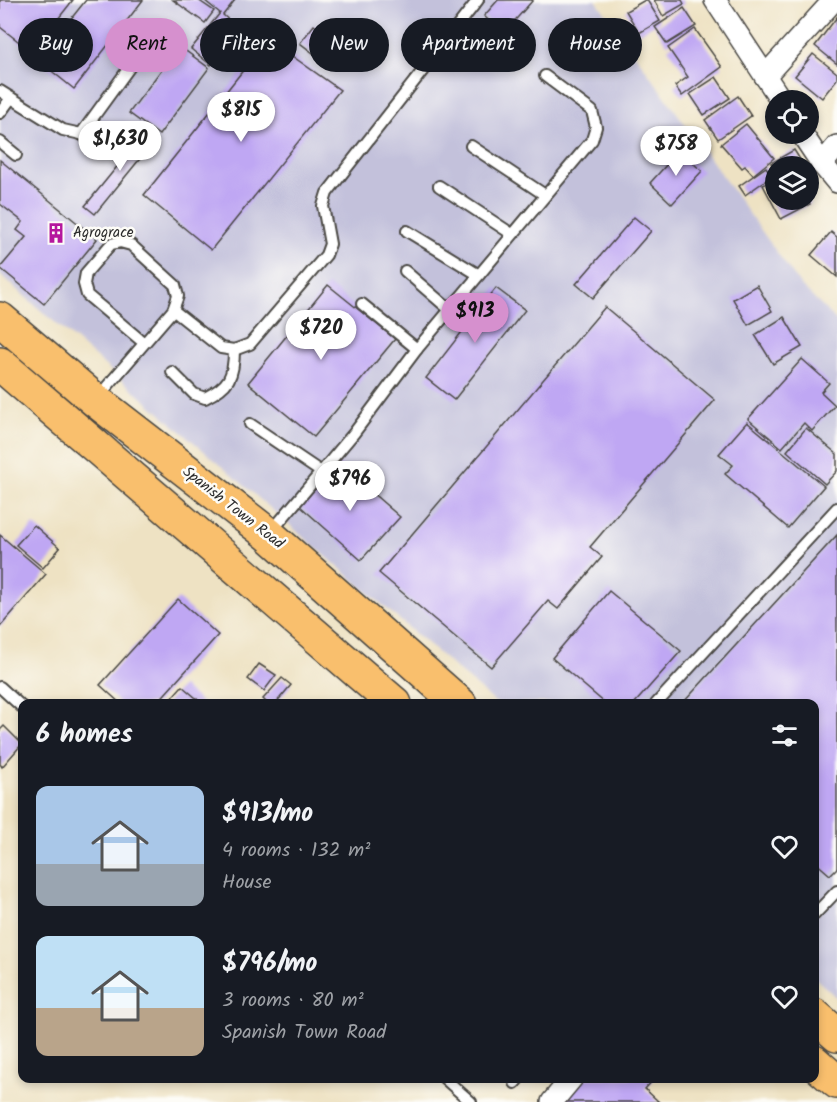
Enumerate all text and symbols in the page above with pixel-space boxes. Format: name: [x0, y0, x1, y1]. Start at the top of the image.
chip: Buy: [18, 18, 93, 72]
chip: Rent: [105, 18, 188, 72]
chip: Filters: [200, 18, 297, 72]
chip: New: [309, 18, 389, 72]
chip: Apartment: [401, 18, 536, 72]
chip: House: [548, 18, 642, 72]
map controls: [765, 90, 819, 210]
button: locate: [765, 90, 819, 144]
pin: $815: [205, 92, 277, 143]
text: $815: [221, 95, 261, 127]
pin: $1,630: [71, 121, 169, 172]
text: $1,630: [92, 124, 148, 156]
pin: $758: [640, 126, 712, 177]
text: $758: [654, 129, 698, 161]
button: layers: [765, 156, 819, 210]
building icon: Agrograce: [44, 221, 68, 245]
place label: Agrograce: [73, 221, 134, 245]
pin: $913: [439, 293, 511, 344]
text: $913: [456, 296, 494, 328]
pin: $720: [285, 310, 357, 361]
text: $720: [299, 313, 343, 345]
street label: Spanish Town Road: [177, 461, 289, 556]
pin: $796: [314, 461, 386, 512]
text: $796: [329, 464, 371, 496]
text: 6 homes: [36, 714, 133, 756]
icon: filters: [768, 719, 801, 752]
text: $913/mo: [222, 793, 313, 835]
icon: home: [84, 810, 156, 882]
icon: heart: [768, 830, 801, 863]
text: 4 rooms · 132 m²: [222, 835, 370, 867]
text: House: [222, 867, 272, 899]
text: $796/mo: [222, 943, 317, 985]
icon: home: [84, 960, 156, 1032]
icon: heart: [768, 980, 801, 1013]
text: 3 rooms · 80 m²: [222, 985, 364, 1017]
text: Spanish Town Road: [222, 1017, 386, 1049]

